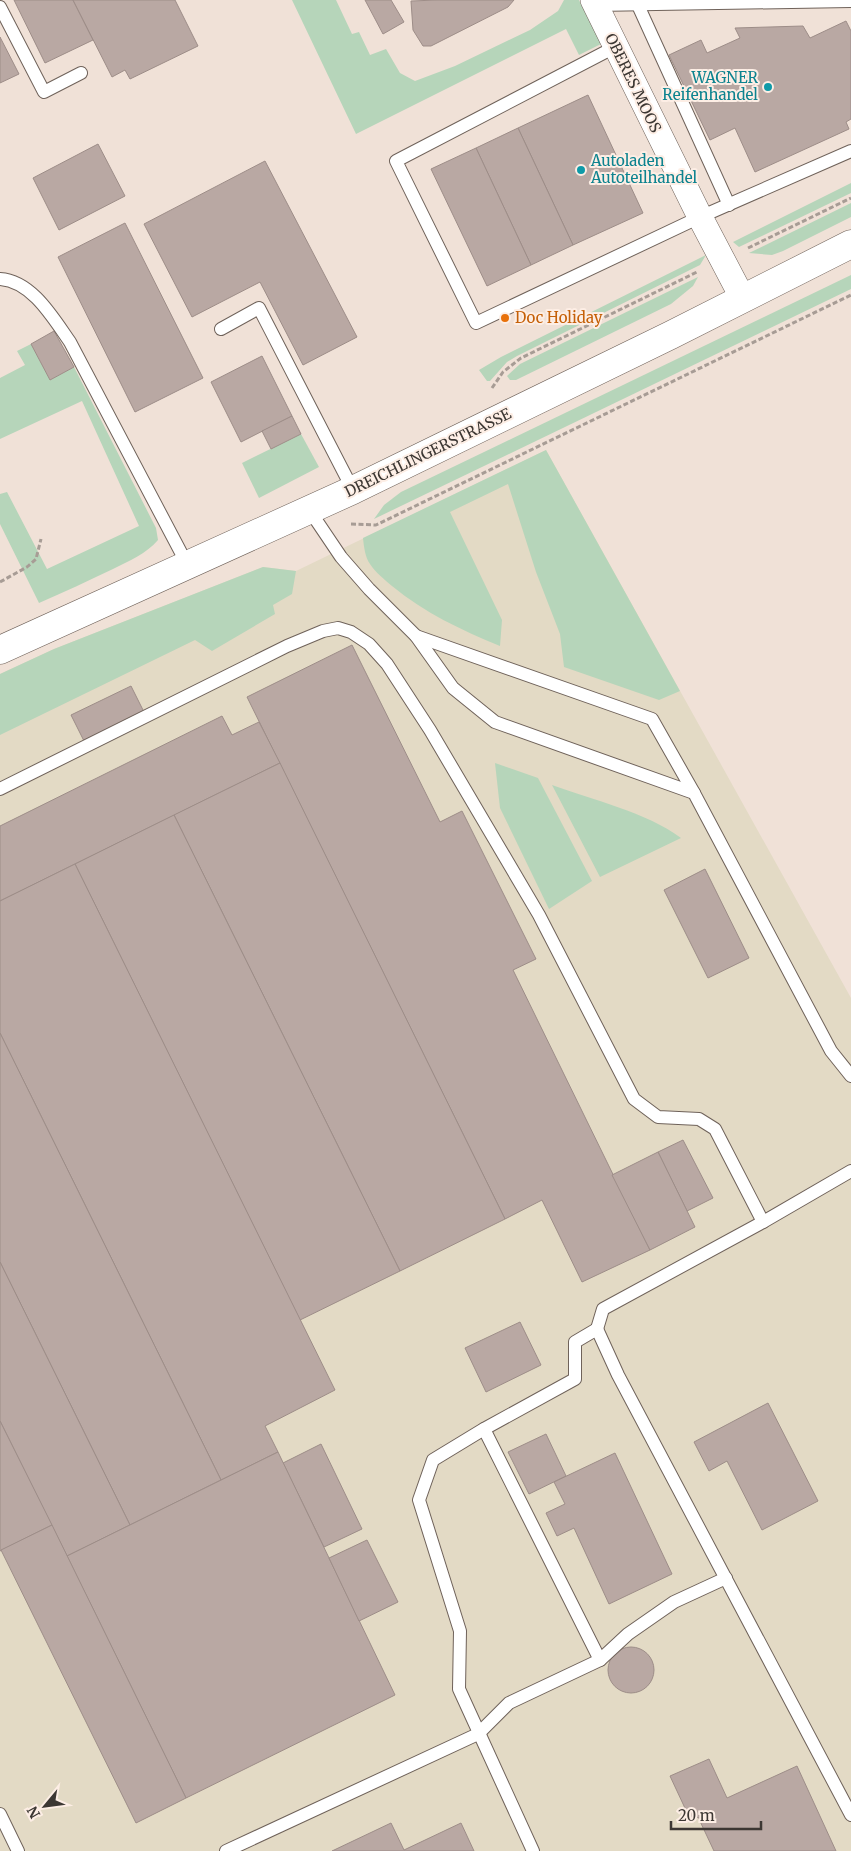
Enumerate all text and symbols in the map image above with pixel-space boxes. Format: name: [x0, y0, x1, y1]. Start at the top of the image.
street label: OBERES MOOS: [601, 30, 666, 136]
place label: WAGNER Reifenhandel: [662, 68, 759, 104]
marker: WAGNER Reifenhandel: [762, 81, 774, 93]
place label: Autoladen Autoteilhandel: [590, 151, 698, 187]
marker: Autoladen Autoteilhandel: [575, 164, 587, 176]
place label: Doc Holiday: [515, 308, 603, 327]
marker: Doc Holiday: [499, 312, 511, 324]
street label: DREICHLINGERSTRASSE: [341, 404, 515, 501]
north arrow: [20, 1781, 70, 1831]
scale bar: [671, 1798, 761, 1830]
text: N: [23, 1803, 44, 1822]
text: 20 m: [678, 1806, 715, 1825]

